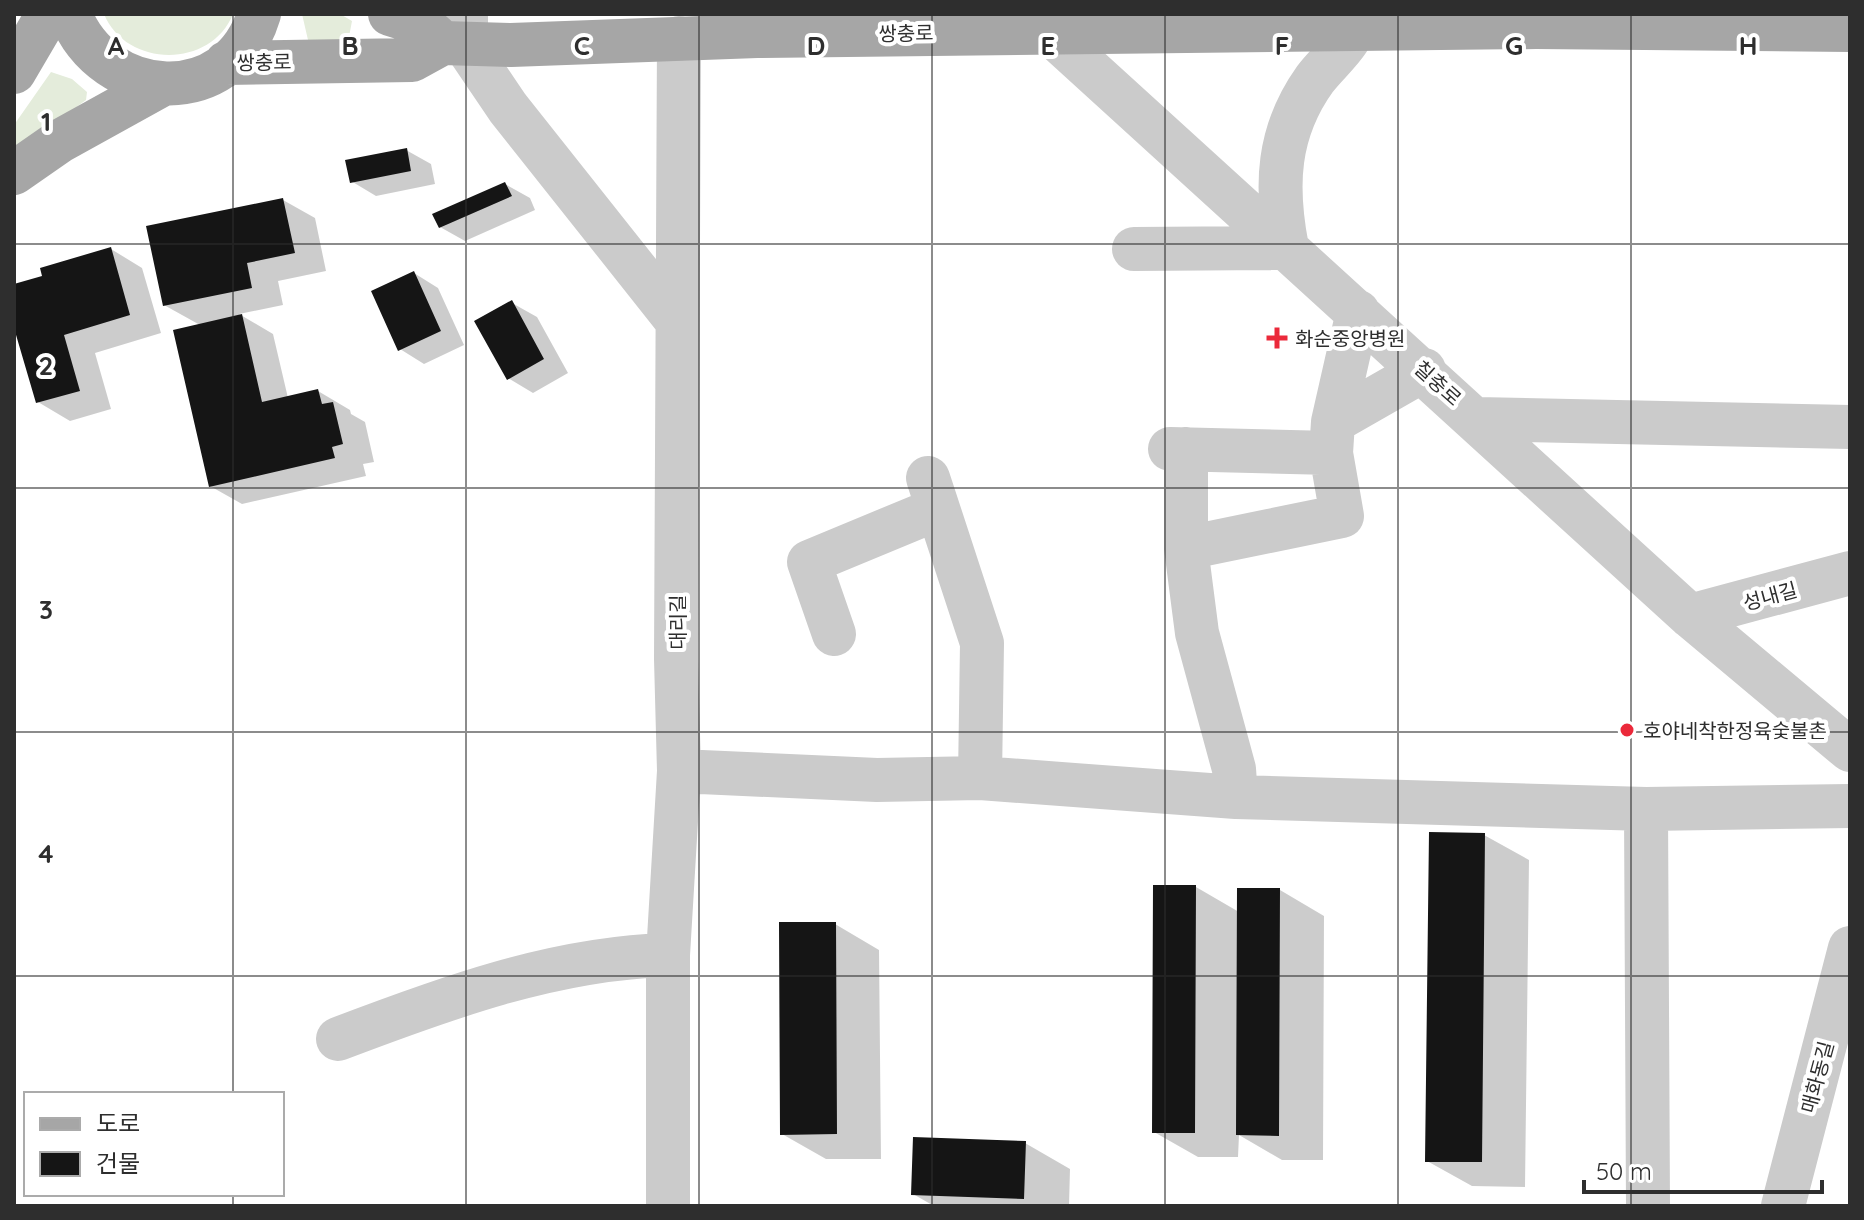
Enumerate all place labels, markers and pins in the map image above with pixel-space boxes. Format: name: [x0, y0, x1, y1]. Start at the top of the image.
place label: 화순중앙병원: [1295, 326, 1405, 351]
marker: 화순중앙병원: [1266, 327, 1288, 349]
place label: 호야네착한정육숯불촌: [1643, 718, 1827, 743]
marker: 호야네착한정육숯불촌: [1618, 721, 1636, 739]

